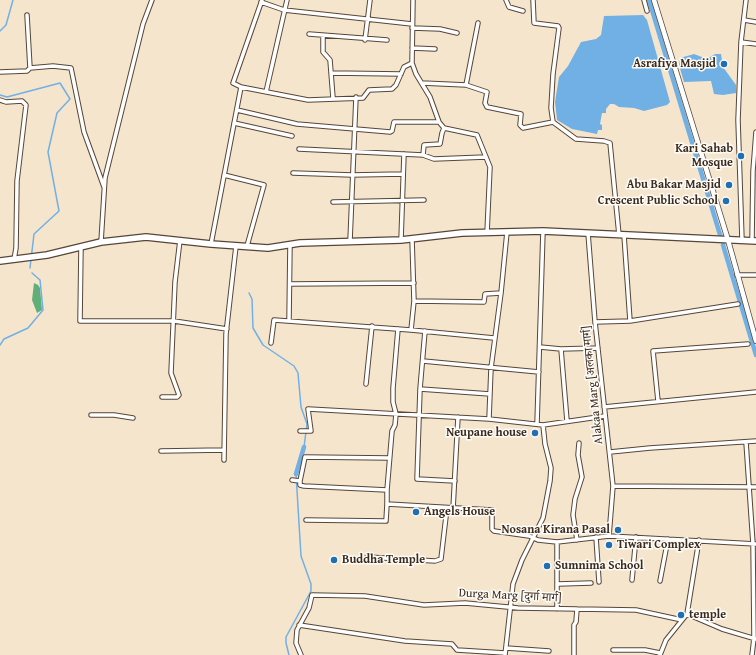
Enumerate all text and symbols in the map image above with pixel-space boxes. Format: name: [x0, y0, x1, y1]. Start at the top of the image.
place label: Asrafiya Masjid: [633, 57, 716, 71]
marker: Asrafiya Masjid: [719, 59, 729, 69]
place label: Kari Sahab Mosque: [675, 142, 733, 170]
marker: Kari Sahab Mosque: [736, 151, 746, 161]
place label: Abu Bakar Masjid: [627, 178, 721, 192]
marker: Abu Bakar Masjid: [724, 180, 734, 190]
place label: Crescent Public School: [598, 194, 718, 208]
marker: Crescent Public School: [721, 196, 731, 206]
street label: Alakaa Marg [अलका मार्ग]: [580, 325, 606, 445]
place label: Neupane house: [446, 426, 527, 440]
marker: Neupane house: [530, 428, 540, 438]
place label: Angels House: [424, 505, 495, 519]
marker: Angels House: [411, 507, 421, 517]
place label: Nosana Kirana Pasal: [502, 523, 610, 537]
marker: Nosana Kirana Pasal: [613, 525, 623, 535]
place label: Tiwari Complex: [617, 538, 700, 552]
marker: Tiwari Complex: [604, 540, 614, 550]
place label: Buddha Temple: [342, 553, 425, 567]
marker: Buddha Temple: [329, 555, 339, 565]
place label: Sumnima School: [555, 559, 644, 573]
marker: Sumnima School: [542, 561, 552, 571]
street label: Durga Marg [दुर्गा मार्ग]: [458, 586, 562, 606]
place label: temple: [689, 608, 726, 622]
marker: temple: [676, 610, 686, 620]

